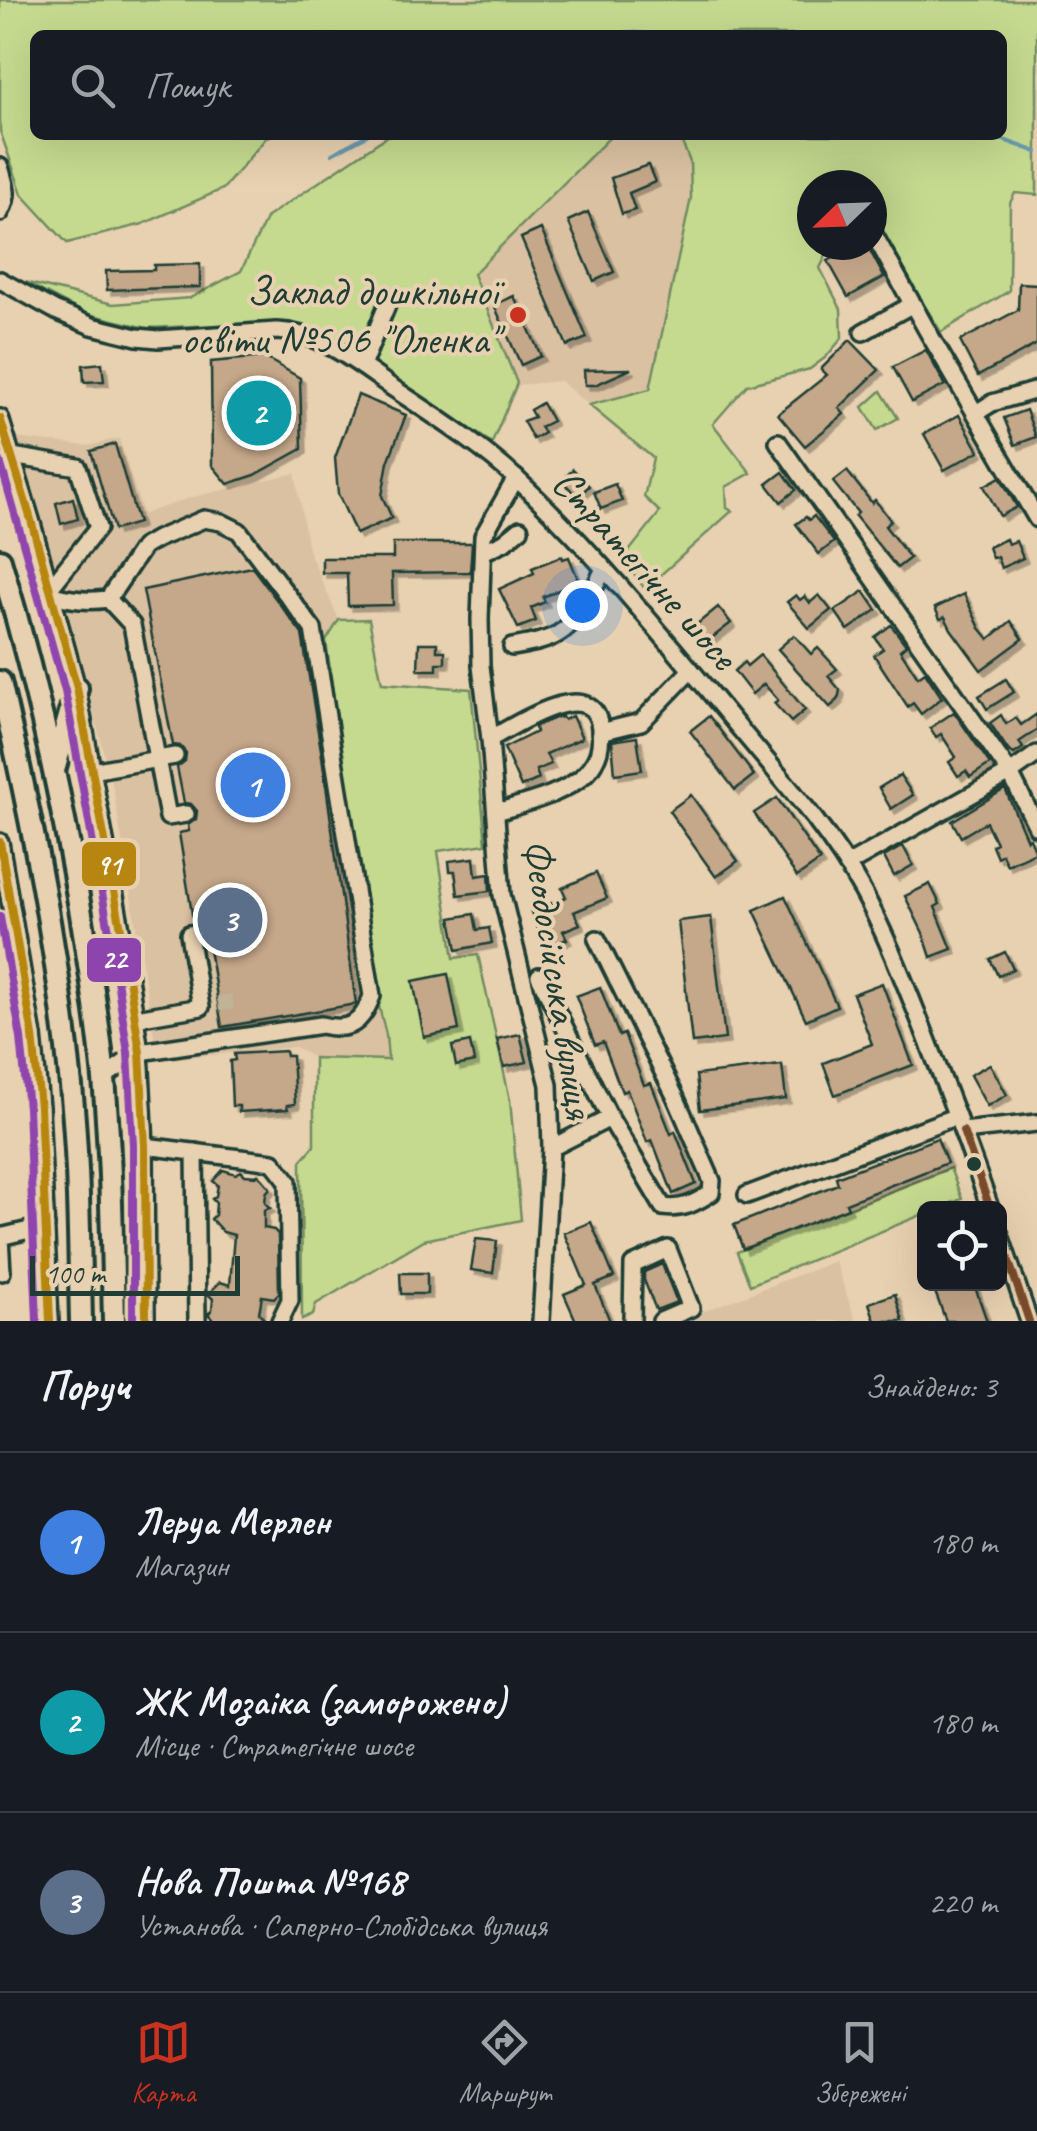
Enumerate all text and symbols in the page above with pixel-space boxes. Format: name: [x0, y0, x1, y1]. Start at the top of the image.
search box: [30, 30, 1007, 140]
icon: search: [65, 58, 120, 113]
text: Пошук: [145, 62, 230, 109]
north arrow: [797, 170, 887, 260]
place label: Заклад дошкільної освіти №506 "Оленка": [181, 265, 506, 366]
marker: Заклад дошкільної освіти №506 "Оленка": [507, 304, 529, 326]
pin: 2: [226, 376, 292, 450]
street label: Стратегічне шосе: [541, 457, 751, 683]
your location: [557, 580, 608, 631]
pin: 1: [220, 748, 286, 822]
street label: Феодосійська вулиця: [510, 835, 607, 1124]
line badge: 91: [80, 840, 138, 888]
text: 91: [97, 847, 125, 882]
pin: 3: [198, 882, 262, 958]
line badge: 22: [85, 936, 143, 984]
text: 22: [101, 942, 129, 977]
unlabelled marker: [964, 1154, 984, 1174]
map controls: [917, 1201, 1007, 1291]
button: locate: [917, 1201, 1007, 1291]
scale bar: [30, 1251, 240, 1296]
text: 100 m: [45, 1256, 105, 1291]
text: Поруч: [40, 1360, 130, 1413]
text: Знайдено: 3: [865, 1366, 997, 1407]
text: Леруа Мерлен: [135, 1498, 330, 1545]
text: 1: [65, 1522, 80, 1563]
text: 180 m: [928, 1522, 997, 1563]
text: Магазин: [135, 1545, 228, 1586]
text: ЖК Мозаіка (заморожено): [135, 1678, 506, 1725]
text: 2: [65, 1702, 80, 1743]
text: 180 m: [928, 1702, 997, 1743]
text: Місце · Стратегічне шосе: [135, 1725, 413, 1766]
text: Нова Пошта №168: [135, 1858, 405, 1905]
text: 3: [65, 1882, 80, 1923]
text: 220 m: [928, 1882, 997, 1923]
text: Установа · Саперно-Слобідська вулиця: [135, 1905, 547, 1946]
tab: Карта: [132, 2015, 196, 2110]
tab: Маршрут: [459, 2015, 551, 2110]
tab: Збережені: [814, 2015, 905, 2110]

